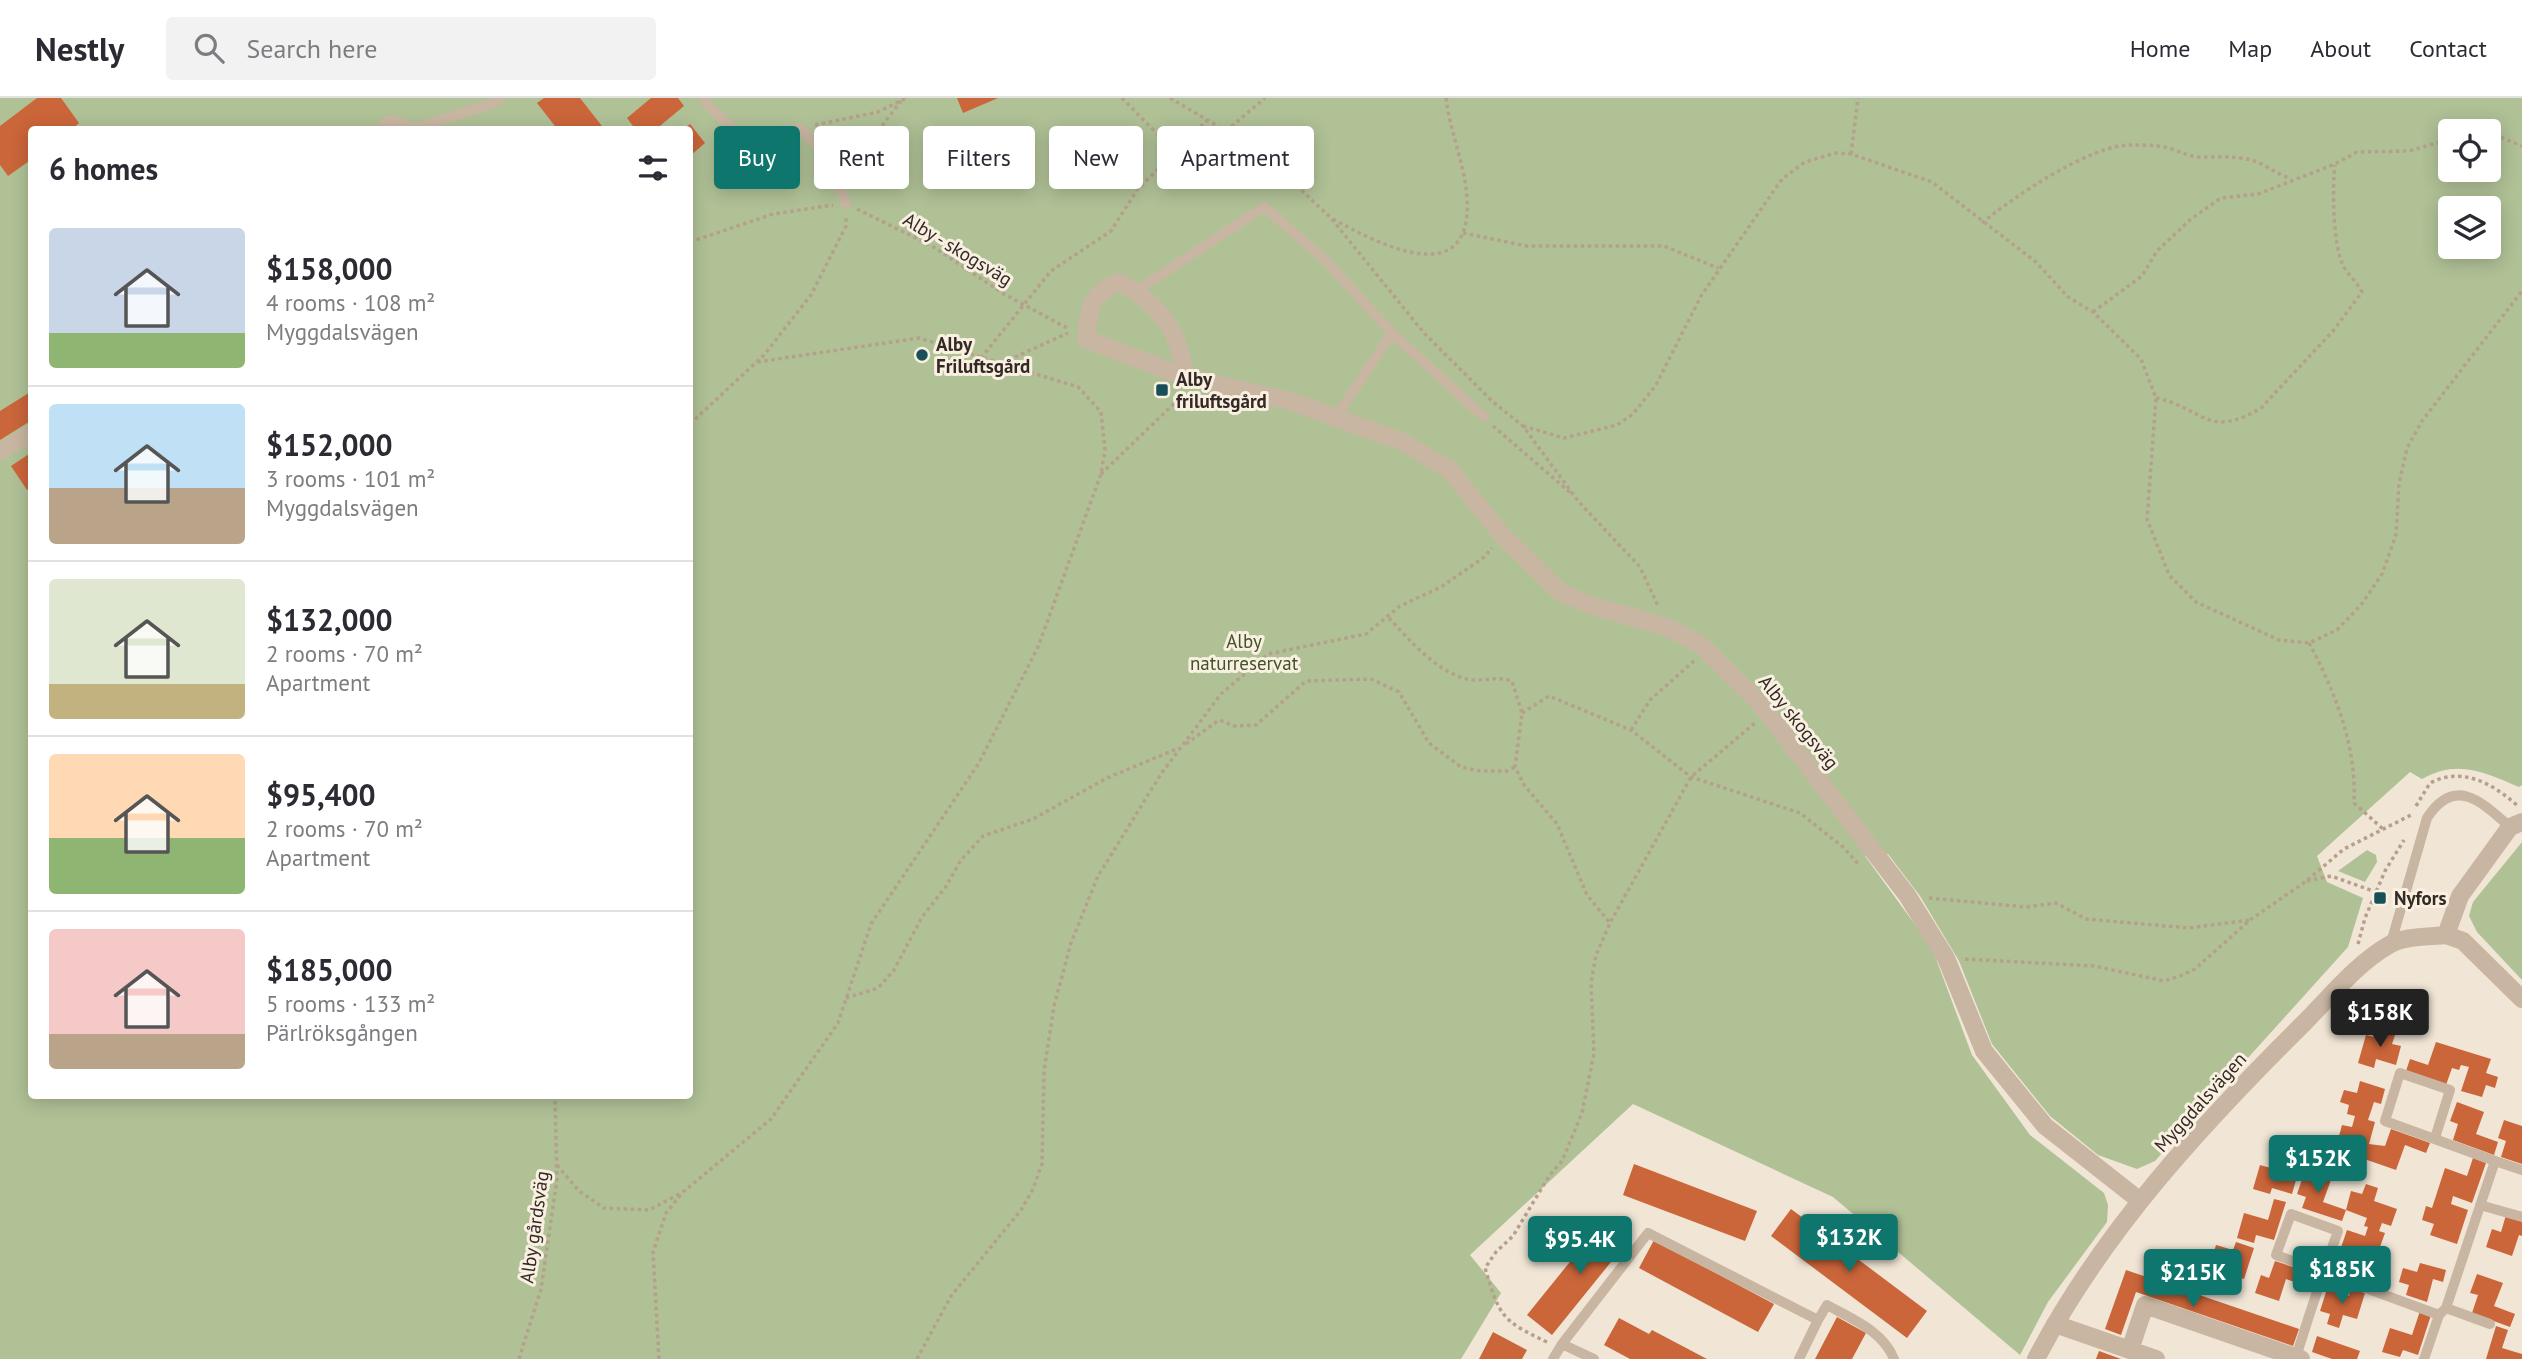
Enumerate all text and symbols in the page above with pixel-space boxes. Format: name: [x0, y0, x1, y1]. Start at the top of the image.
search box: [166, 17, 656, 80]
text: Nestly: [35, 27, 124, 70]
icon: search: [190, 29, 228, 67]
text: Search here: [246, 32, 378, 65]
text: Home: [2130, 33, 2190, 64]
text: Map: [2228, 33, 2272, 64]
text: About: [2310, 33, 2371, 64]
text: Contact: [2409, 33, 2487, 64]
map controls: [2438, 119, 2501, 259]
button: locate: [2438, 119, 2501, 182]
chip: Buy: [714, 126, 800, 189]
chip: Rent: [814, 126, 909, 189]
chip: Filters: [923, 126, 1035, 189]
chip: New: [1049, 126, 1143, 189]
chip: Apartment: [1157, 126, 1314, 189]
text: 6 homes: [49, 149, 158, 188]
icon: filters: [634, 149, 672, 187]
button: layers: [2438, 196, 2501, 259]
street label: Alby - skogsväg: [899, 207, 1017, 291]
text: $158,000: [266, 249, 393, 288]
icon: home: [105, 256, 189, 340]
text: 4 rooms · 108 m²: [266, 288, 435, 317]
text: Myggdalsvägen: [266, 317, 419, 346]
place label: Alby Friluftsgård: [936, 332, 1030, 378]
marker: Alby Friluftsgård: [914, 347, 930, 363]
place label: Alby friluftsgård: [1176, 367, 1267, 413]
marker: Alby friluftsgård: [1154, 382, 1170, 398]
text: $152,000: [266, 425, 393, 464]
icon: home: [105, 432, 189, 516]
text: 3 rooms · 101 m²: [266, 464, 435, 493]
text: Myggdalsvägen: [266, 493, 419, 522]
text: $132,000: [266, 600, 393, 639]
icon: home: [105, 607, 189, 691]
park label: Alby naturreservat: [1190, 629, 1299, 675]
text: 2 rooms · 70 m²: [266, 639, 423, 668]
text: Apartment: [266, 668, 370, 697]
street label: Alby skogsväg: [1754, 670, 1844, 774]
text: $95,400: [266, 775, 376, 814]
icon: home: [105, 782, 189, 866]
text: 2 rooms · 70 m²: [266, 814, 423, 843]
text: Apartment: [266, 843, 370, 872]
place label: Nyfors: [2394, 886, 2446, 910]
marker: Nyfors: [2372, 890, 2388, 906]
text: $185,000: [266, 950, 393, 989]
icon: home: [105, 957, 189, 1041]
text: 5 rooms · 133 m²: [266, 989, 435, 1018]
pin: $158K: [2331, 990, 2429, 1049]
text: $158K: [2347, 997, 2413, 1026]
text: Pärlröksgången: [266, 1018, 418, 1047]
street label: Myggdalsvägen: [2149, 1047, 2251, 1157]
pin: $152K: [2269, 1136, 2367, 1195]
text: $152K: [2285, 1143, 2351, 1172]
street label: Alby gårdsväg: [514, 1169, 554, 1285]
pin: $132K: [1800, 1214, 1898, 1274]
pin: $95.4K: [1523, 1216, 1637, 1276]
text: $132K: [1816, 1222, 1882, 1251]
text: $95.4K: [1544, 1224, 1616, 1253]
pin: $185K: [2293, 1246, 2391, 1306]
pin: $215K: [2144, 1250, 2242, 1309]
text: $185K: [2309, 1254, 2375, 1283]
text: $215K: [2160, 1257, 2226, 1286]

